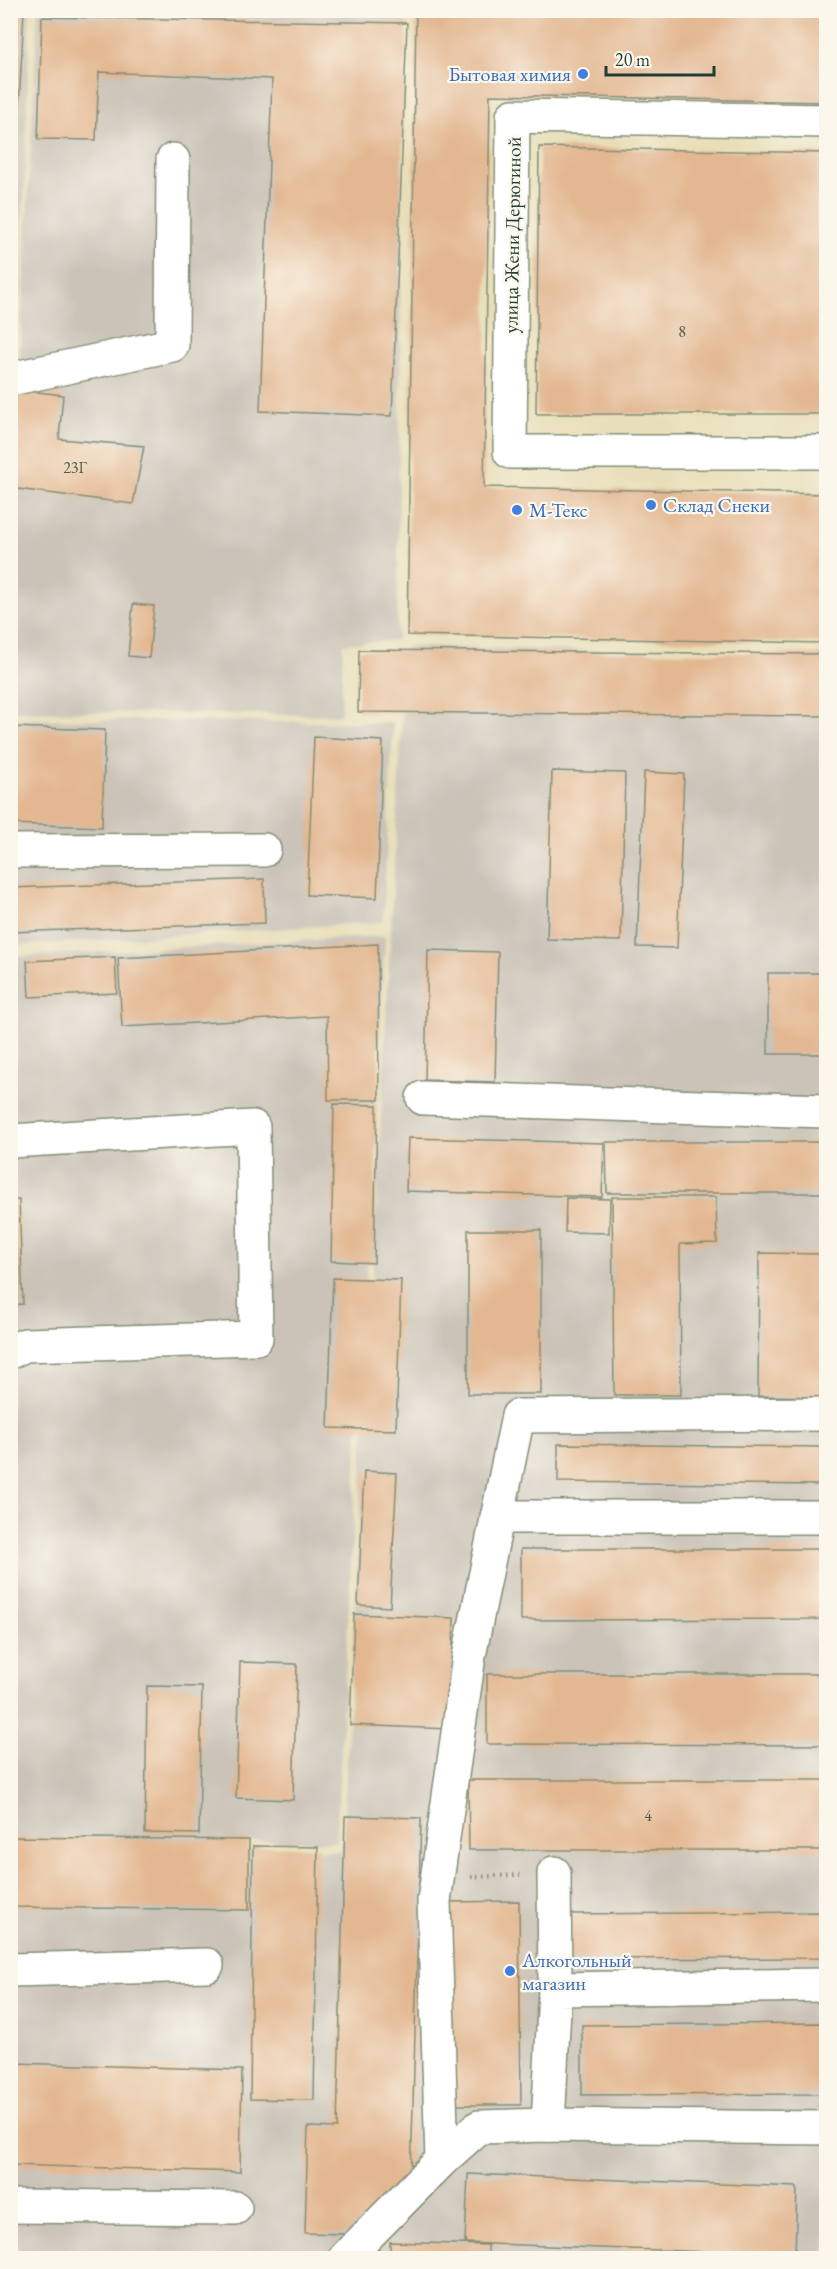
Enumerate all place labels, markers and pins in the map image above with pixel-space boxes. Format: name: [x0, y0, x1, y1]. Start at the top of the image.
place label: Бытовая химия: [448, 61, 571, 87]
marker: Бытовая химия: [576, 67, 590, 81]
place label: Склад Снеки: [663, 492, 770, 518]
place label: М-Текс: [529, 497, 588, 523]
marker: Склад Снеки: [644, 498, 658, 512]
marker: М-Текс: [510, 503, 524, 517]
place label: Алкогольный магазин: [521, 1947, 632, 1996]
marker: Алкогольный магазин: [503, 1964, 517, 1978]

